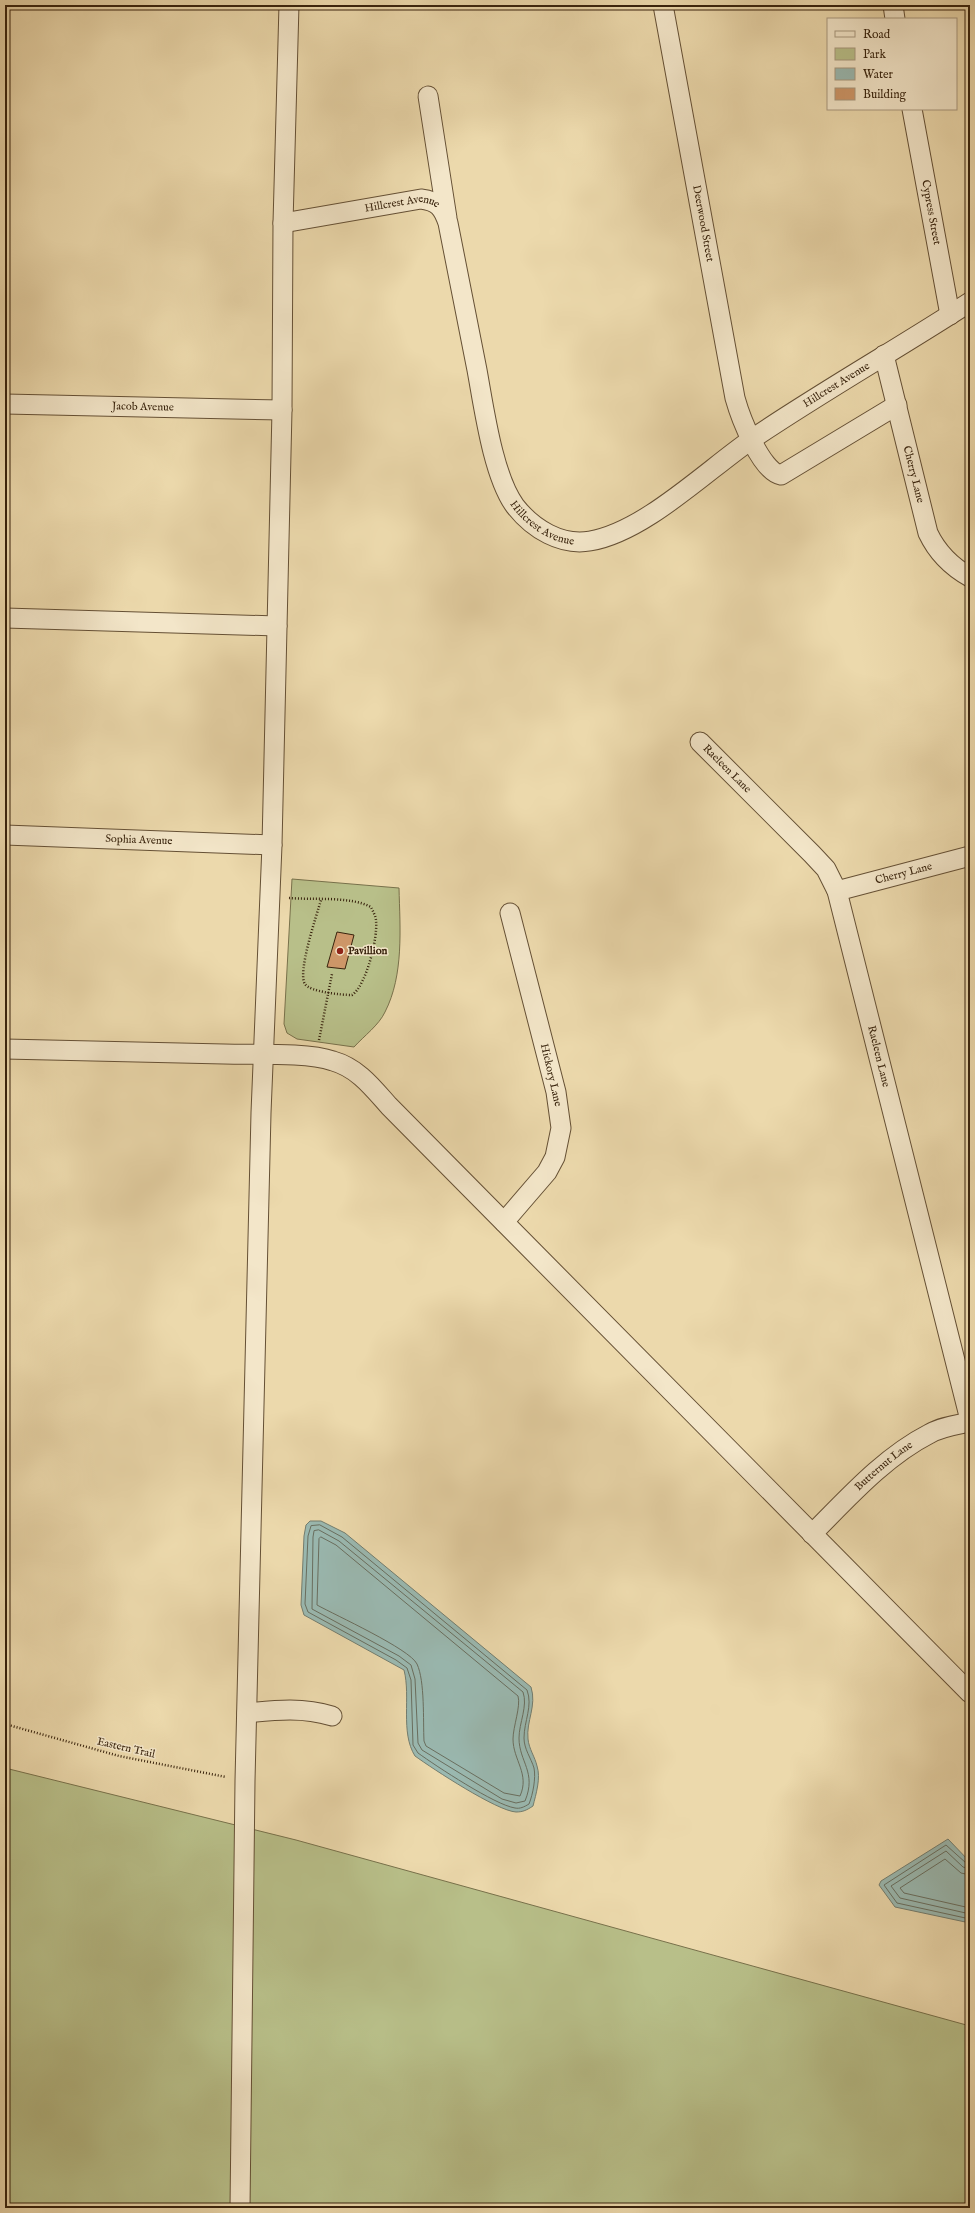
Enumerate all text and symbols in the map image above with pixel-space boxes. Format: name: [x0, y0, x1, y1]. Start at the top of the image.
legend: [827, 18, 957, 110]
text: Road: [863, 27, 891, 42]
text: Park: [863, 47, 886, 62]
text: Water: [863, 67, 894, 82]
text: Building: [863, 87, 907, 102]
street label: Cypress Street: [918, 179, 944, 246]
street label: Deerwood Street: [689, 184, 717, 263]
street label: Hillcrest Avenue: [364, 192, 443, 216]
street label: Hillcrest Avenue: [800, 359, 872, 411]
street label: Jacob Avenue: [110, 399, 174, 415]
street label: Cherry Lane: [900, 444, 927, 504]
street label: Hillcrest Avenue: [506, 498, 575, 549]
street label: Raeleen Lane: [700, 742, 754, 796]
street label: Sophia Avenue: [105, 832, 173, 848]
street label: Cherry Lane: [874, 859, 934, 888]
place label: Pavillion: [348, 944, 388, 958]
marker: Pavillion: [335, 946, 345, 956]
street label: Raeleen Lane: [864, 1024, 893, 1089]
street label: Hickory Lane: [537, 1042, 565, 1108]
street label: Butternut Lane: [852, 1438, 915, 1494]
street label: Eastern Trail: [96, 1735, 156, 1761]

